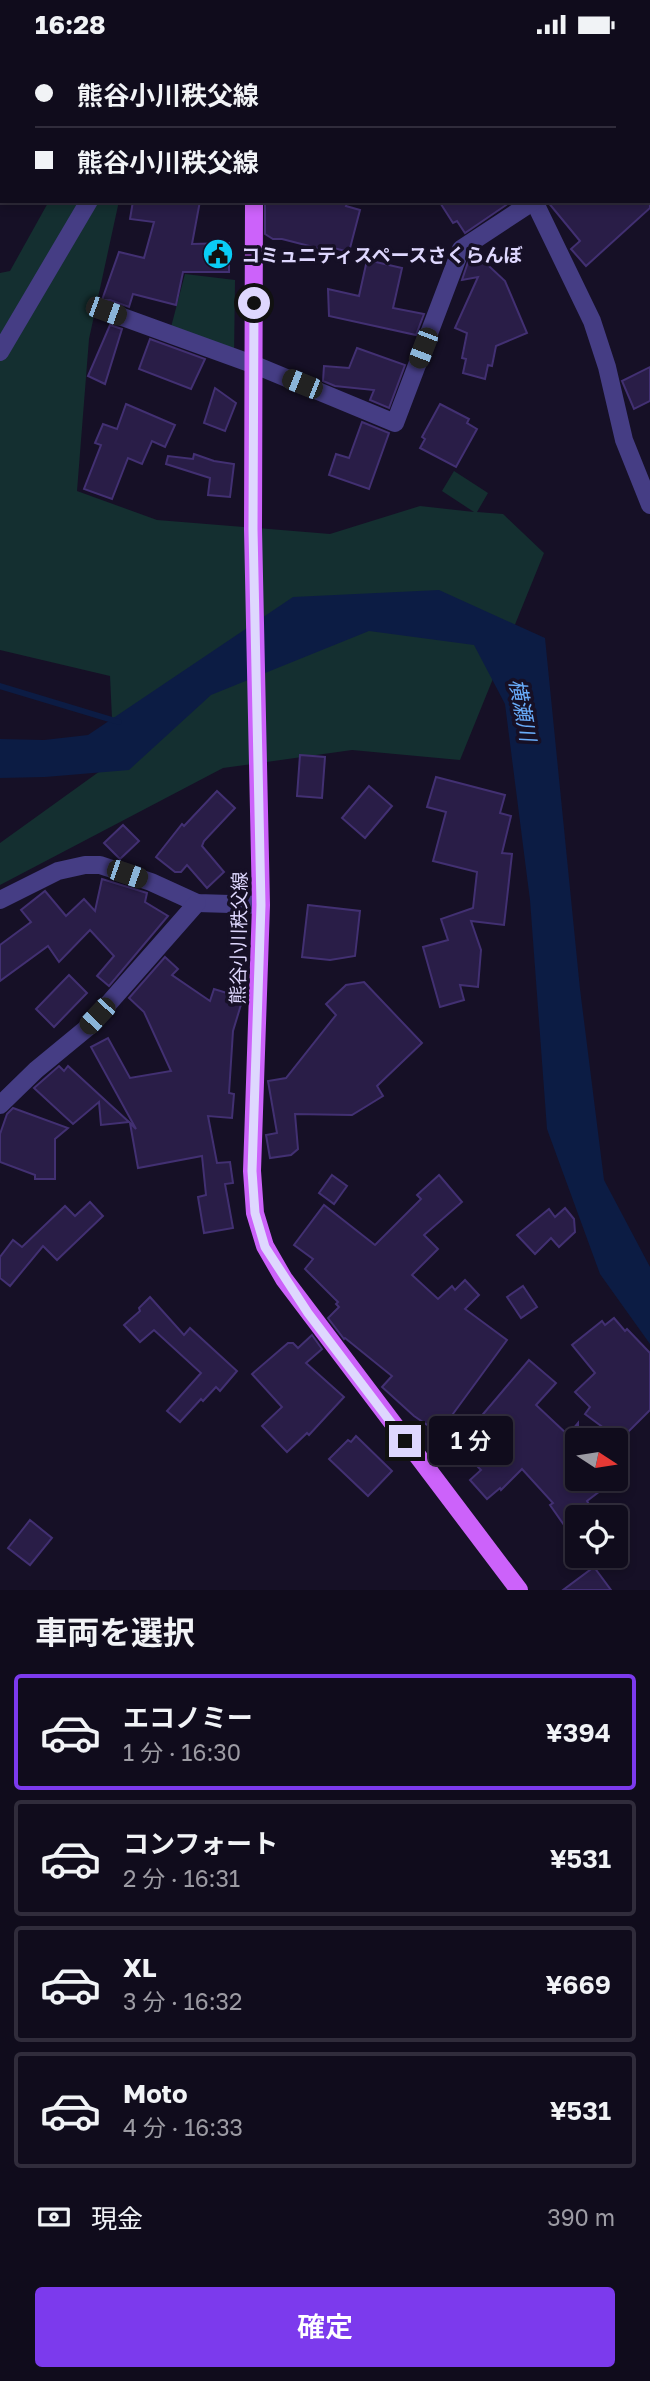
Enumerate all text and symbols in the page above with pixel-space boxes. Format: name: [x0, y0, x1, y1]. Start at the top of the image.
text: 16:28: [35, 9, 106, 40]
text: 熊谷小川秩父線: [77, 80, 259, 111]
text: 熊谷小川秩父線: [77, 147, 259, 178]
public building icon: コミュニティスペースさくらんぼ: [201, 237, 235, 271]
place label: コミュニティスペースさくらんぼ: [241, 243, 523, 266]
route start: [238, 287, 270, 319]
car: [83, 294, 130, 328]
car: [406, 325, 441, 371]
car: [279, 366, 326, 402]
water label: 横瀬川: [504, 677, 542, 745]
car: [104, 857, 151, 891]
street label: 熊谷小川秩父線: [225, 871, 251, 1005]
car: [75, 993, 120, 1039]
callout: 1 分: [430, 1417, 514, 1465]
route end: [389, 1425, 421, 1457]
text: 1 分: [451, 1426, 491, 1454]
north arrow: [565, 1428, 628, 1491]
map controls: [565, 1428, 628, 1568]
button: locate: [565, 1505, 628, 1568]
text: 車両を選択: [35, 1613, 195, 1651]
icon: car: [39, 1701, 102, 1764]
text: エコノミー: [123, 1702, 253, 1733]
text: ¥394: [546, 1717, 611, 1748]
text: 1 分 · 16:30: [123, 1738, 241, 1766]
icon: car: [39, 1827, 102, 1890]
text: コンフォート: [123, 1828, 278, 1859]
text: ¥531: [550, 1843, 611, 1874]
text: 2 分 · 16:31: [123, 1864, 240, 1892]
text: XL: [123, 1952, 157, 1983]
icon: car: [39, 1953, 102, 2016]
text: ¥669: [545, 1969, 611, 2000]
text: 3 分 · 16:32: [123, 1987, 242, 2015]
text: Moto: [123, 2078, 188, 2109]
icon: car: [39, 2079, 102, 2142]
text: ¥531: [550, 2095, 611, 2126]
text: 4 分 · 16:33: [123, 2113, 243, 2141]
icon: cash: [35, 2198, 73, 2236]
text: 現金: [91, 2203, 143, 2234]
text: 390 m: [547, 2203, 615, 2231]
button: 確定: [35, 2287, 615, 2367]

